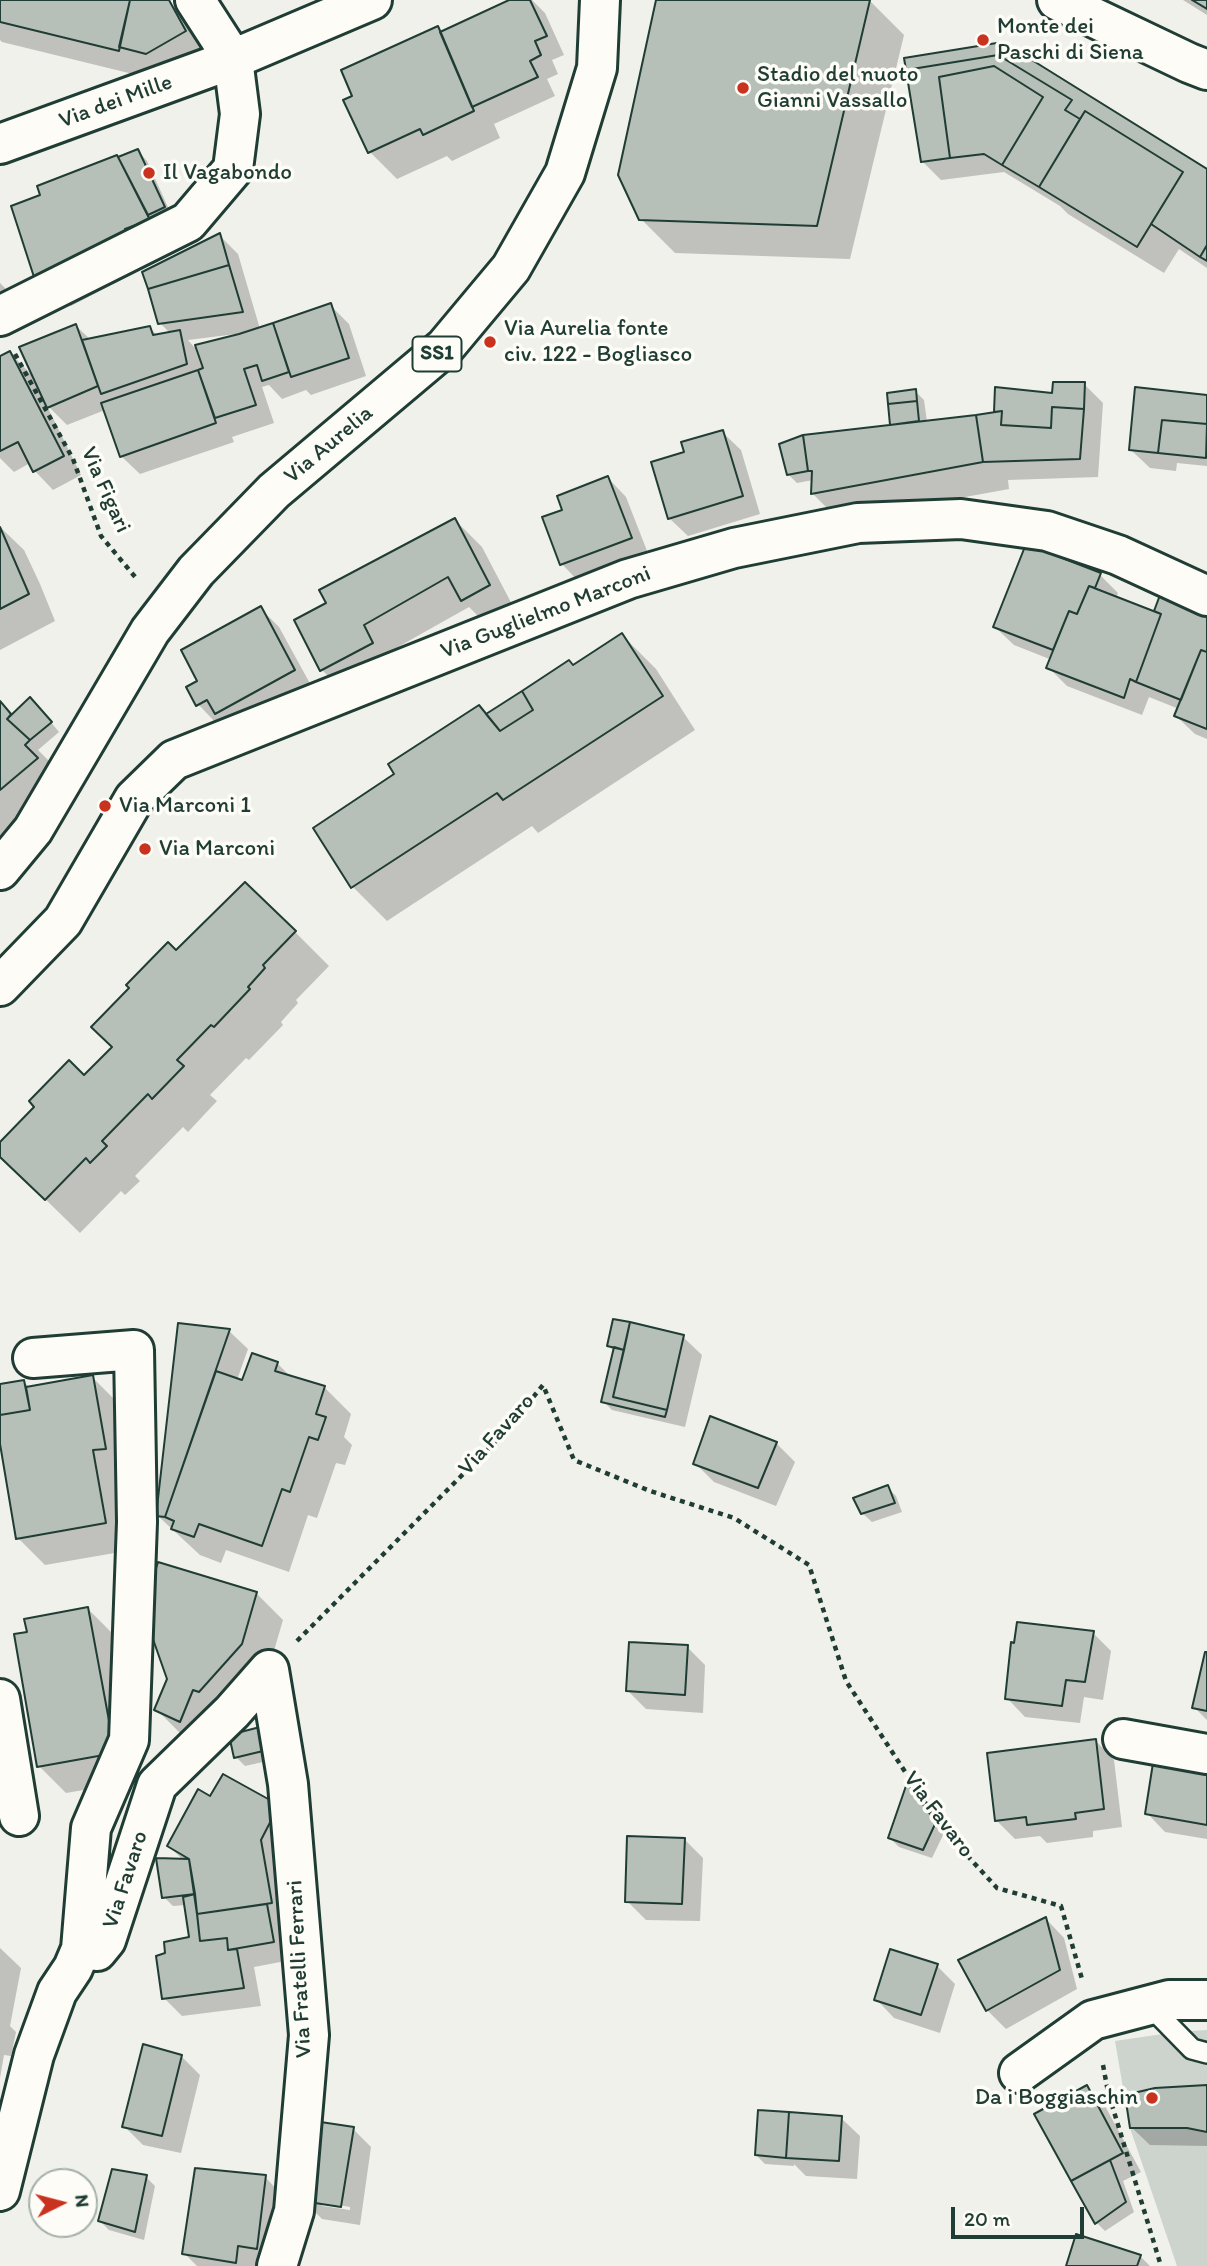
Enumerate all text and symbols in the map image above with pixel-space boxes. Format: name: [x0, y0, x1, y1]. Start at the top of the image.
place label: Monte dei Paschi di Siena: [997, 13, 1144, 67]
marker: Monte dei Paschi di Siena: [975, 32, 991, 48]
place label: Stadio del nuoto Gianni Vassallo: [757, 61, 919, 115]
street label: Via dei Mille: [56, 69, 176, 135]
marker: Stadio del nuoto Gianni Vassallo: [735, 80, 751, 96]
place label: Il Vagabondo: [163, 159, 292, 187]
marker: Il Vagabondo: [141, 165, 157, 181]
place label: Via Aurelia fonte civ. 122 - Bogliasco: [504, 315, 692, 369]
marker: Via Aurelia fonte civ. 122 - Bogliasco: [482, 334, 498, 350]
road number: SS1: [412, 336, 462, 372]
street label: Via Aurelia: [279, 400, 379, 490]
street label: Via Figari: [74, 443, 136, 537]
street label: Via Guglielmo Marconi: [437, 560, 655, 666]
place label: Via Marconi 1: [119, 792, 251, 820]
marker: Via Marconi 1: [97, 798, 113, 814]
place label: Via Marconi: [159, 835, 275, 863]
marker: Via Marconi: [137, 841, 153, 857]
street label: Via Favaro: [453, 1388, 541, 1482]
street label: Via Favaro: [897, 1766, 979, 1864]
street label: Via Favaro: [97, 1828, 155, 1932]
street label: Via Fratelli Ferrari: [282, 1879, 318, 2059]
place label: Da i Boggiaschin: [975, 2084, 1138, 2112]
marker: Da i Boggiaschin: [1144, 2090, 1160, 2106]
north arrow: [28, 2168, 98, 2238]
scale bar: [955, 2192, 1088, 2236]
text: N: [70, 2193, 94, 2209]
text: 20 m: [964, 2206, 1010, 2231]

